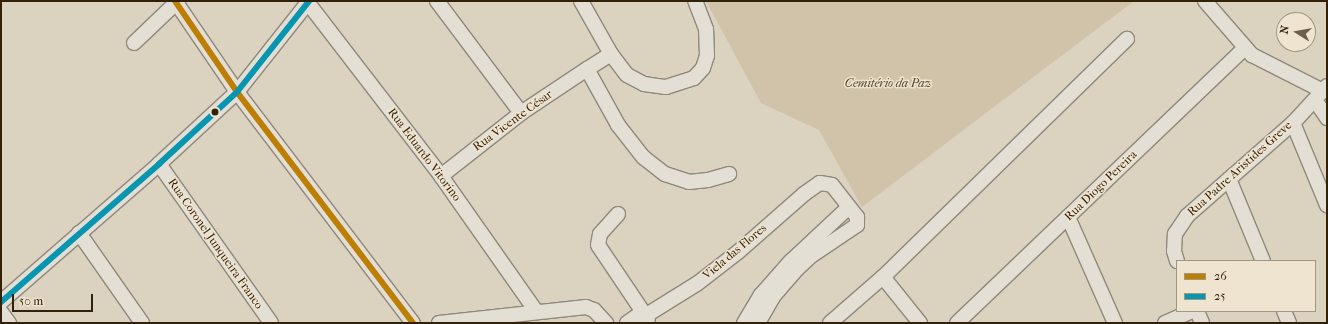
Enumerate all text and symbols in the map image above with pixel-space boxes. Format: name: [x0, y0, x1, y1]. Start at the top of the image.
north arrow: [1276, 12, 1316, 52]
text: N: [1278, 24, 1292, 35]
park label: Cemitério da Paz: [845, 77, 931, 91]
street label: Rua Vicente César: [470, 87, 556, 155]
street label: Rua Eduardo Vitorino: [384, 106, 464, 204]
unlabelled marker: [210, 107, 220, 117]
street label: Rua Padre Aristides Greve: [1185, 118, 1295, 220]
street label: Rua Diogo Pereira: [1062, 148, 1140, 224]
street label: Rua Coronel Junqueira Franco: [164, 176, 266, 312]
street label: Viela das Flores: [700, 221, 770, 283]
legend: [1176, 260, 1316, 312]
text: 26: [1214, 269, 1227, 283]
scale bar: [14, 286, 95, 312]
text: 25: [1214, 289, 1225, 303]
text: 50 m: [19, 294, 43, 308]

